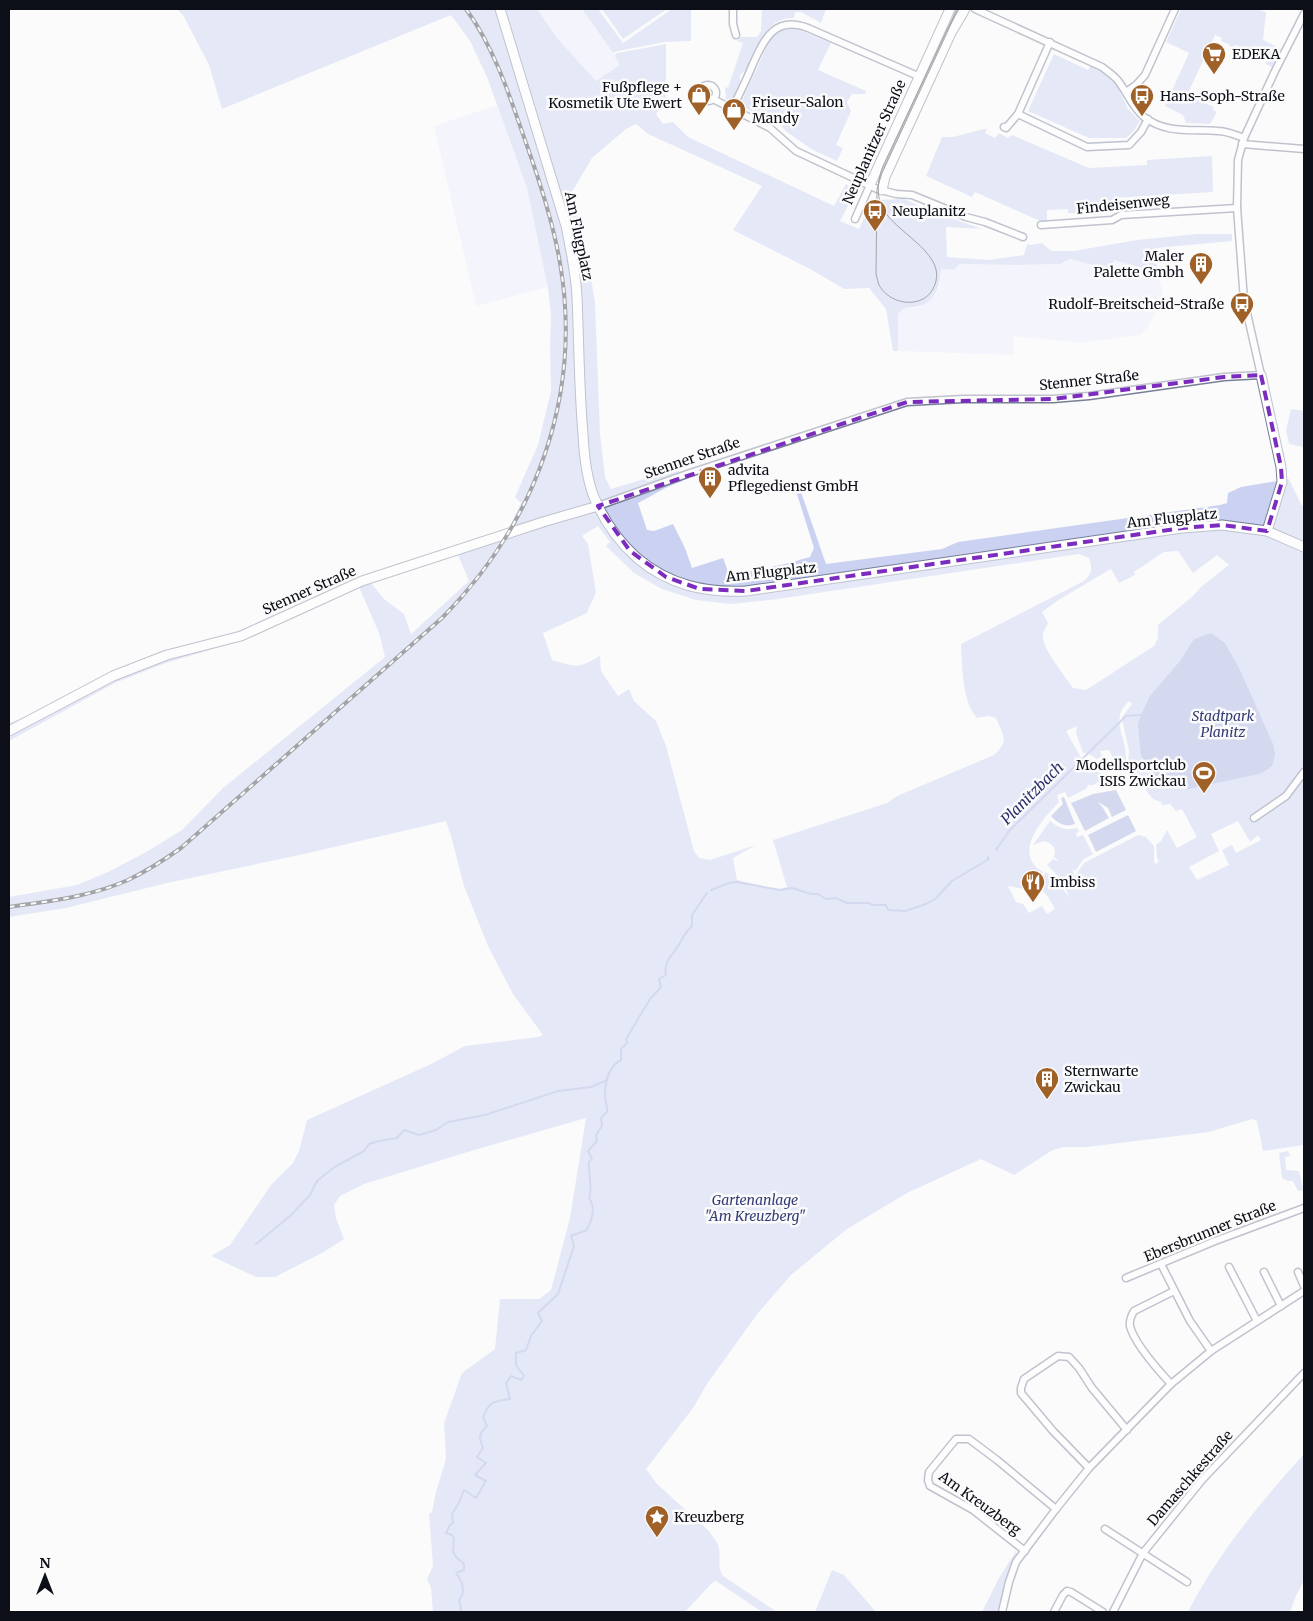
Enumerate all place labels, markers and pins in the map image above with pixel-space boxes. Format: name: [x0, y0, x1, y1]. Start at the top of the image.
supermarket icon: EDEKA: [1201, 41, 1227, 75]
place label: EDEKA: [1232, 45, 1281, 63]
place label: Fußpflege + Kosmetik Ute Ewert: [548, 78, 683, 112]
shop icon: Fußpflege + Kosmetik Ute Ewert: [686, 82, 712, 116]
bus stop icon: Hans-Soph-Straße: [1129, 83, 1155, 117]
place label: Hans-Soph-Straße: [1160, 87, 1285, 105]
place label: Friseur-Salon Mandy: [752, 93, 844, 127]
shop icon: Friseur-Salon Mandy: [721, 97, 747, 131]
bus stop icon: Neuplanitz: [862, 198, 888, 232]
place label: Neuplanitz: [892, 202, 966, 220]
place label: Maler Palette Gmbh: [1093, 247, 1184, 281]
building icon: Maler Palette Gmbh: [1188, 251, 1214, 285]
bus stop icon: Rudolf-Breitscheid-Straße: [1229, 291, 1255, 325]
place label: Rudolf-Breitscheid-Straße: [1048, 295, 1224, 313]
place label: advita Pflegedienst GmbH: [728, 461, 858, 495]
building icon: advita Pflegedienst GmbH: [697, 465, 723, 499]
place label: Modellsportclub ISIS Zwickau: [1076, 756, 1186, 790]
sports icon: Modellsportclub ISIS Zwickau: [1191, 760, 1217, 794]
restaurant icon: Imbiss: [1020, 869, 1046, 903]
place label: Imbiss: [1050, 873, 1095, 891]
place label: Sternwarte Zwickau: [1064, 1062, 1138, 1096]
building icon: Sternwarte Zwickau: [1034, 1066, 1060, 1100]
place icon: Kreuzberg: [644, 1504, 670, 1538]
place label: Kreuzberg: [674, 1508, 745, 1526]

